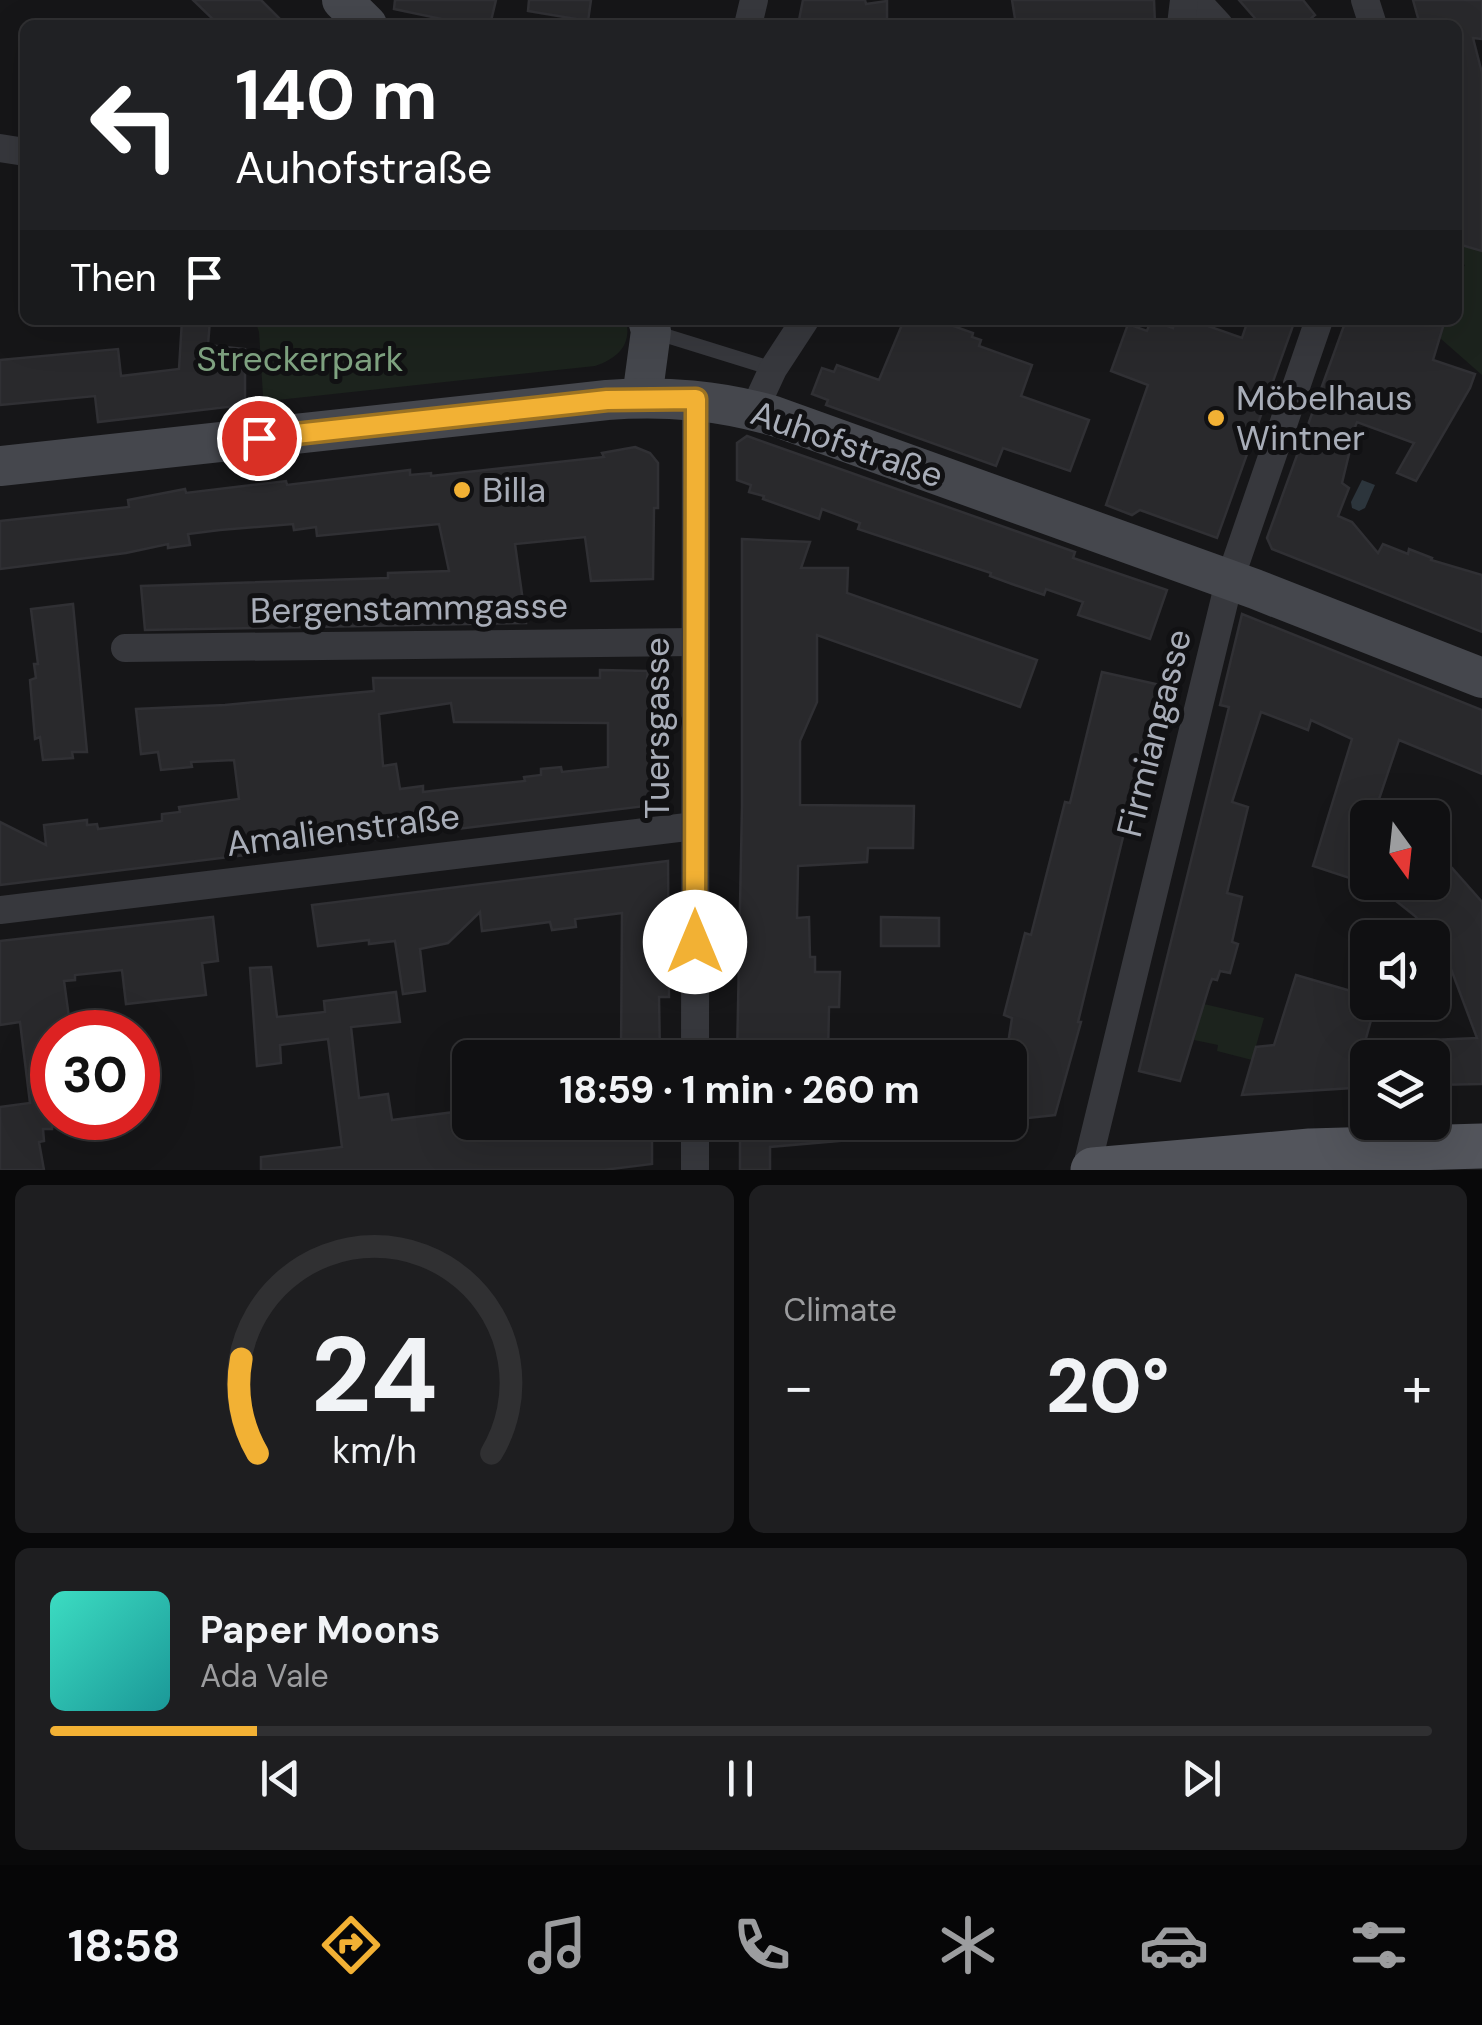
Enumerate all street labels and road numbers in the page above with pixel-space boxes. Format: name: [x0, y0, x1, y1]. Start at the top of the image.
street label: Auhofstraße: [745, 390, 949, 498]
street label: Bergenstammgasse: [250, 582, 568, 634]
street label: Firmiangasse: [1106, 624, 1202, 842]
street label: Tuersgasse: [634, 637, 680, 819]
street label: Amalienstraße: [224, 793, 462, 867]

